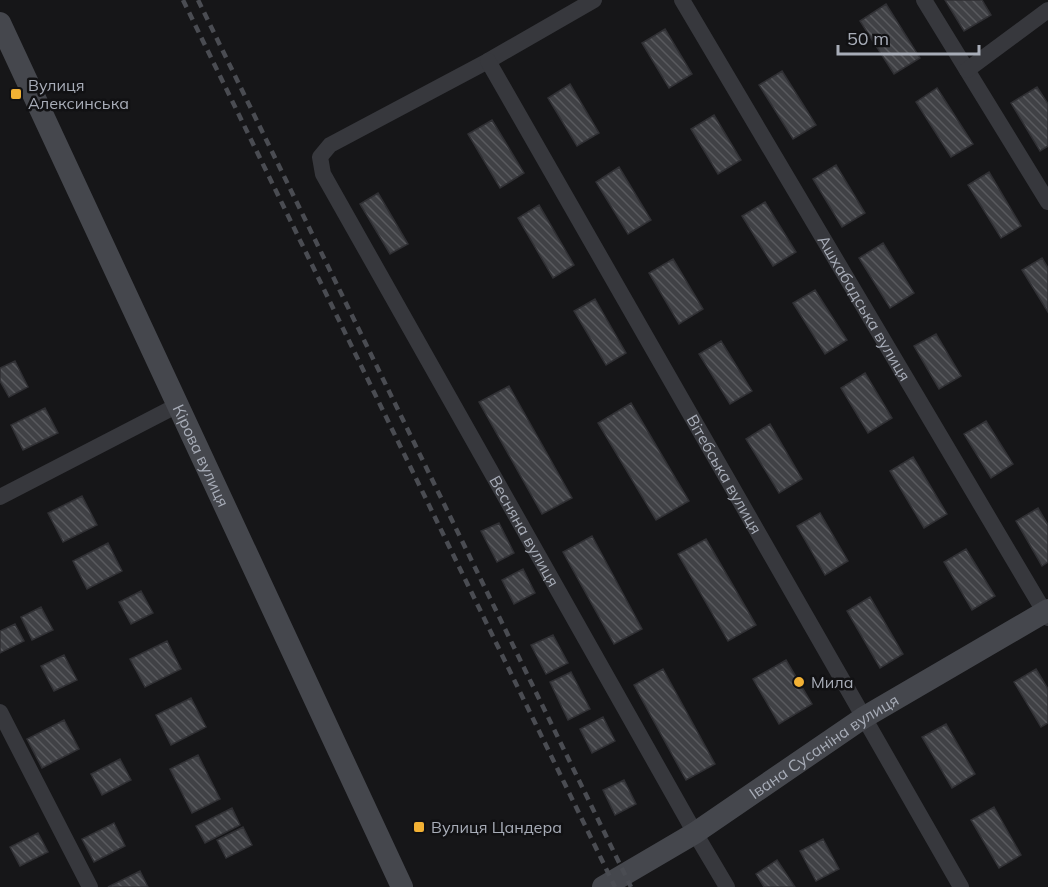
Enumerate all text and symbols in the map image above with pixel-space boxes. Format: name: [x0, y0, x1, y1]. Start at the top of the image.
scale bar: [838, 18, 979, 56]
text: 50 m: [847, 27, 889, 50]
place label: Вулиця Алексинська: [28, 75, 129, 113]
marker: Вулиця Алексинська: [9, 87, 23, 101]
street label: Ашхабадська вулиця: [813, 231, 915, 385]
street label: Кірова вулиця: [169, 401, 234, 510]
street label: Вітебська вулиця: [682, 411, 767, 537]
street label: Весняна вулиця: [485, 472, 564, 590]
place label: Мила: [811, 672, 853, 692]
marker: Мила: [792, 675, 806, 689]
street label: Івана Сусаніна вулиця: [745, 690, 902, 803]
place label: Вулиця Цандера: [431, 817, 562, 837]
marker: Вулиця Цандера: [412, 820, 426, 834]

